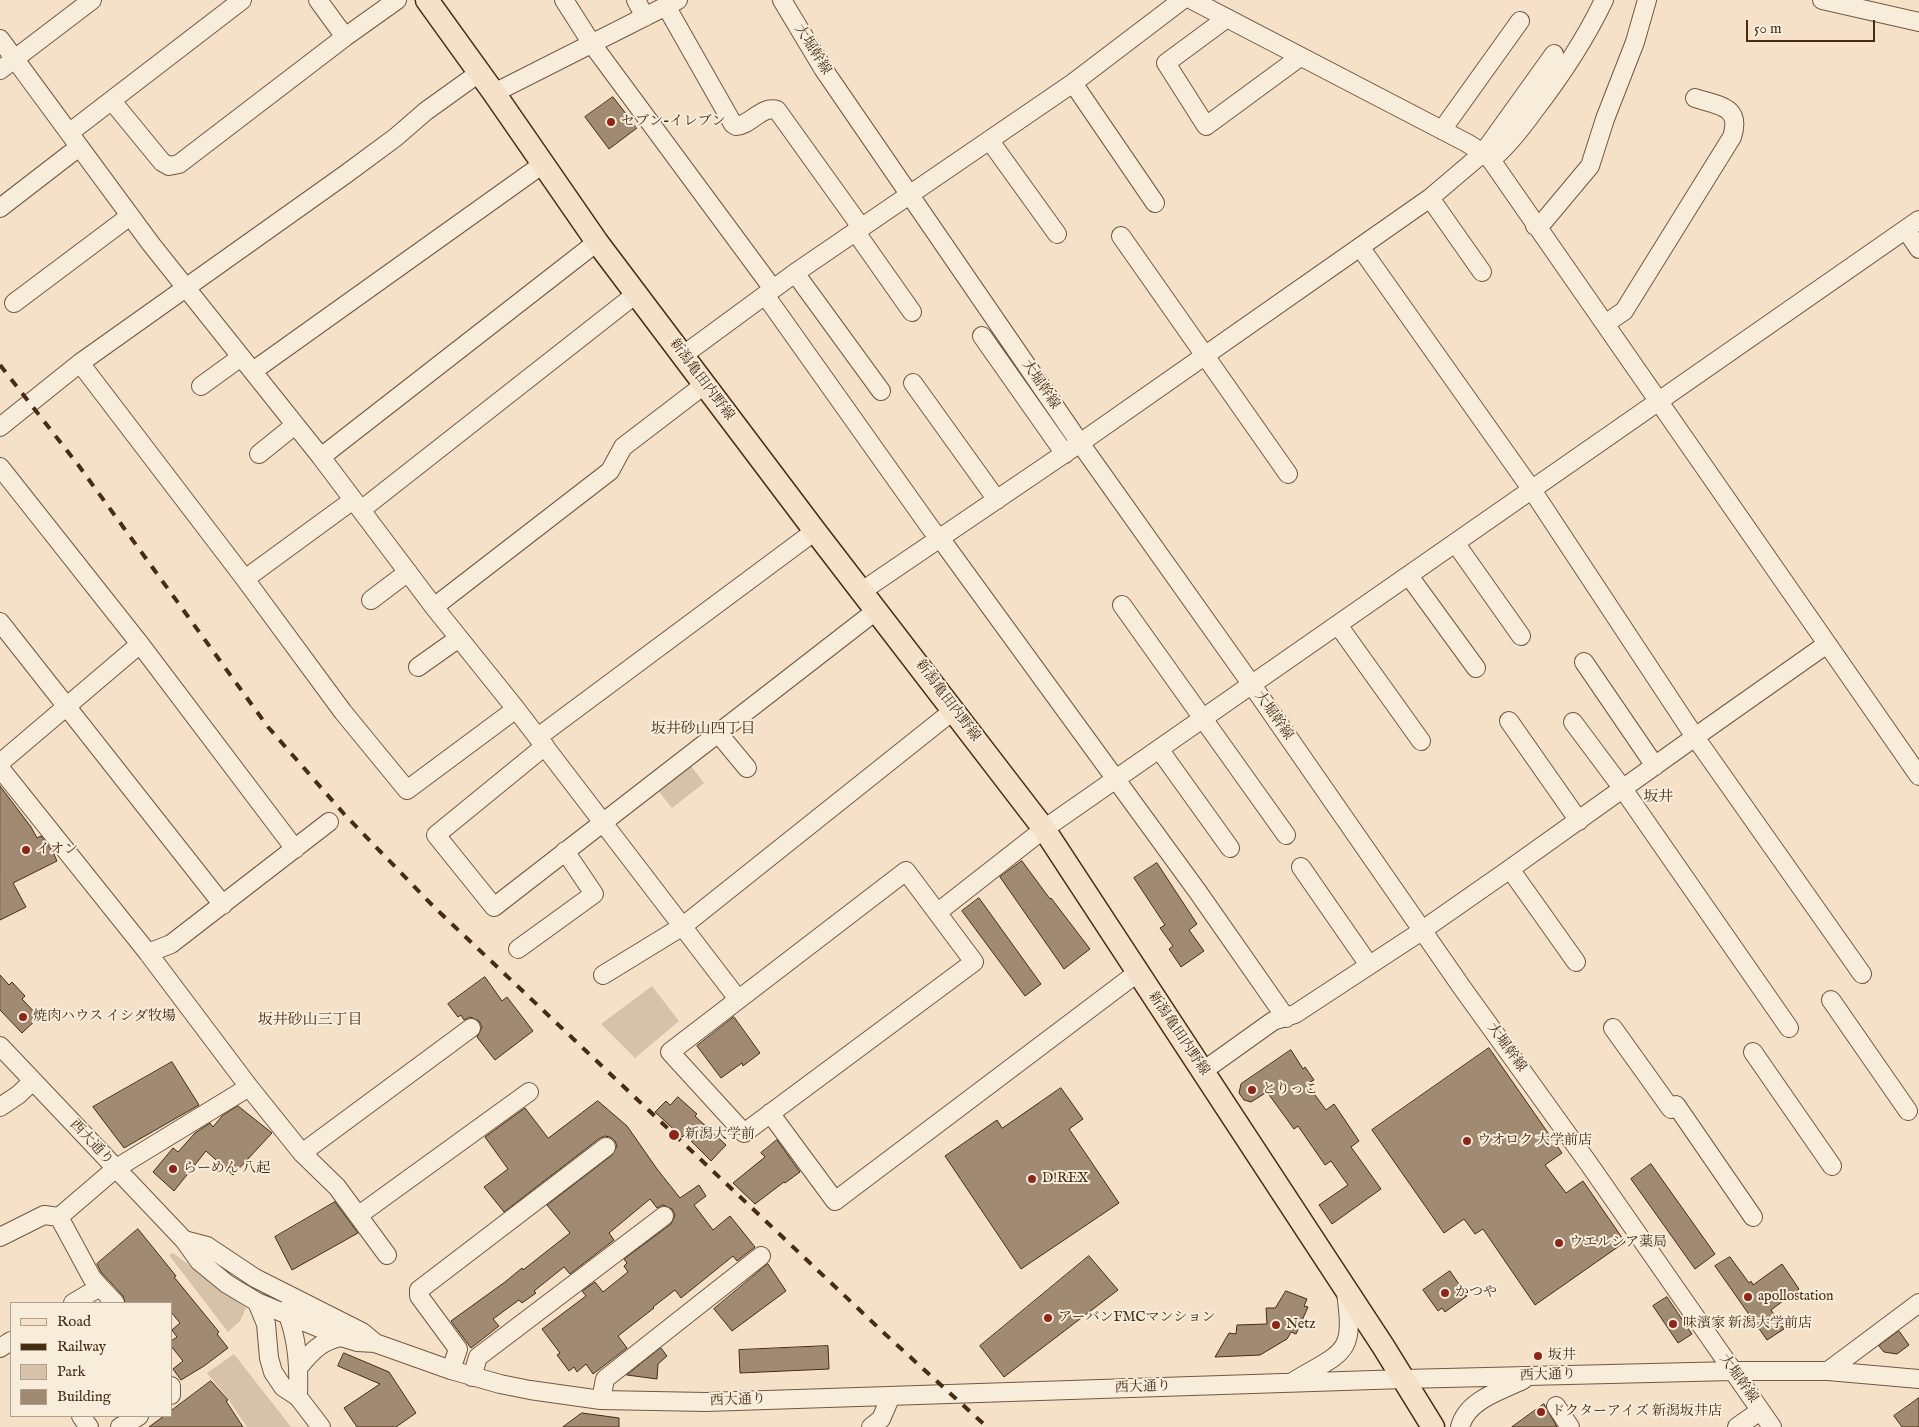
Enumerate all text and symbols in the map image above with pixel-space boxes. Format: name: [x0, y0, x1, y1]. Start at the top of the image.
scale bar: [1749, 10, 1878, 42]
text: 50 m: [1754, 19, 1782, 38]
street label: 大堀幹線: [790, 22, 834, 78]
place label: セブン-イレブン: [621, 114, 726, 130]
marker: セブン-イレブン: [605, 116, 617, 128]
street label: 新潟亀田内野線: [665, 336, 737, 424]
street label: 大堀幹線: [1017, 357, 1063, 413]
street label: 新潟亀田内野線: [911, 657, 983, 745]
street label: 大堀幹線: [1250, 688, 1296, 744]
district label: 坂井砂山四丁目: [651, 721, 755, 739]
district label: 坂井: [1643, 789, 1673, 807]
place label: イオン: [36, 842, 78, 858]
marker: イオン: [20, 844, 32, 856]
street label: 新潟亀田内野線: [1144, 989, 1212, 1079]
place label: 焼肉ハウス イシダ牧場: [33, 1009, 176, 1025]
marker: 焼肉ハウス イシダ牧場: [17, 1011, 29, 1023]
district label: 坂井砂山三丁目: [258, 1012, 362, 1030]
street label: 大堀幹線: [1483, 1020, 1529, 1076]
place label: とりっこ: [1262, 1082, 1318, 1098]
marker: とりっこ: [1246, 1084, 1258, 1096]
street label: 西大通り: [66, 1117, 116, 1169]
place label: 新潟大学前: [685, 1127, 755, 1143]
marker: 新潟大学前: [667, 1128, 681, 1142]
place label: ウオロク 大学前店: [1477, 1133, 1592, 1149]
marker: ウオロク 大学前店: [1461, 1135, 1473, 1147]
place label: らーめん 八起: [183, 1161, 270, 1177]
marker: らーめん 八起: [167, 1163, 179, 1175]
place label: D!REX: [1042, 1171, 1089, 1187]
marker: D!REX: [1026, 1173, 1038, 1185]
place label: ウエルシア薬局: [1569, 1235, 1667, 1251]
marker: ウエルシア薬局: [1553, 1237, 1565, 1249]
place label: かつや: [1455, 1285, 1497, 1301]
marker: かつや: [1439, 1287, 1451, 1299]
place label: apollostation: [1758, 1289, 1833, 1305]
marker: apollostation: [1742, 1291, 1754, 1303]
legend: [10, 1302, 172, 1417]
place label: アーバンFMCマンション: [1058, 1310, 1216, 1326]
text: Road: [57, 1312, 91, 1331]
marker: アーバンFMCマンション: [1042, 1312, 1054, 1324]
place label: 味濱家 新潟大学前店: [1683, 1316, 1812, 1332]
place label: Netz: [1286, 1317, 1315, 1333]
marker: 味濱家 新潟大学前店: [1667, 1318, 1679, 1330]
marker: Netz: [1270, 1319, 1282, 1331]
text: Railway: [57, 1337, 106, 1356]
place label: 坂井: [1548, 1348, 1576, 1364]
marker: 坂井: [1532, 1350, 1544, 1362]
street label: 大堀幹線: [1715, 1351, 1761, 1407]
text: Park: [57, 1362, 86, 1381]
street label: 西大通り: [1520, 1367, 1576, 1385]
street label: 西大通り: [1115, 1379, 1171, 1397]
text: Building: [57, 1387, 111, 1406]
street label: 西大通り: [710, 1392, 766, 1410]
place label: ドクターアイズ 新潟坂井店: [1551, 1404, 1722, 1420]
marker: ドクターアイズ 新潟坂井店: [1535, 1406, 1547, 1418]

